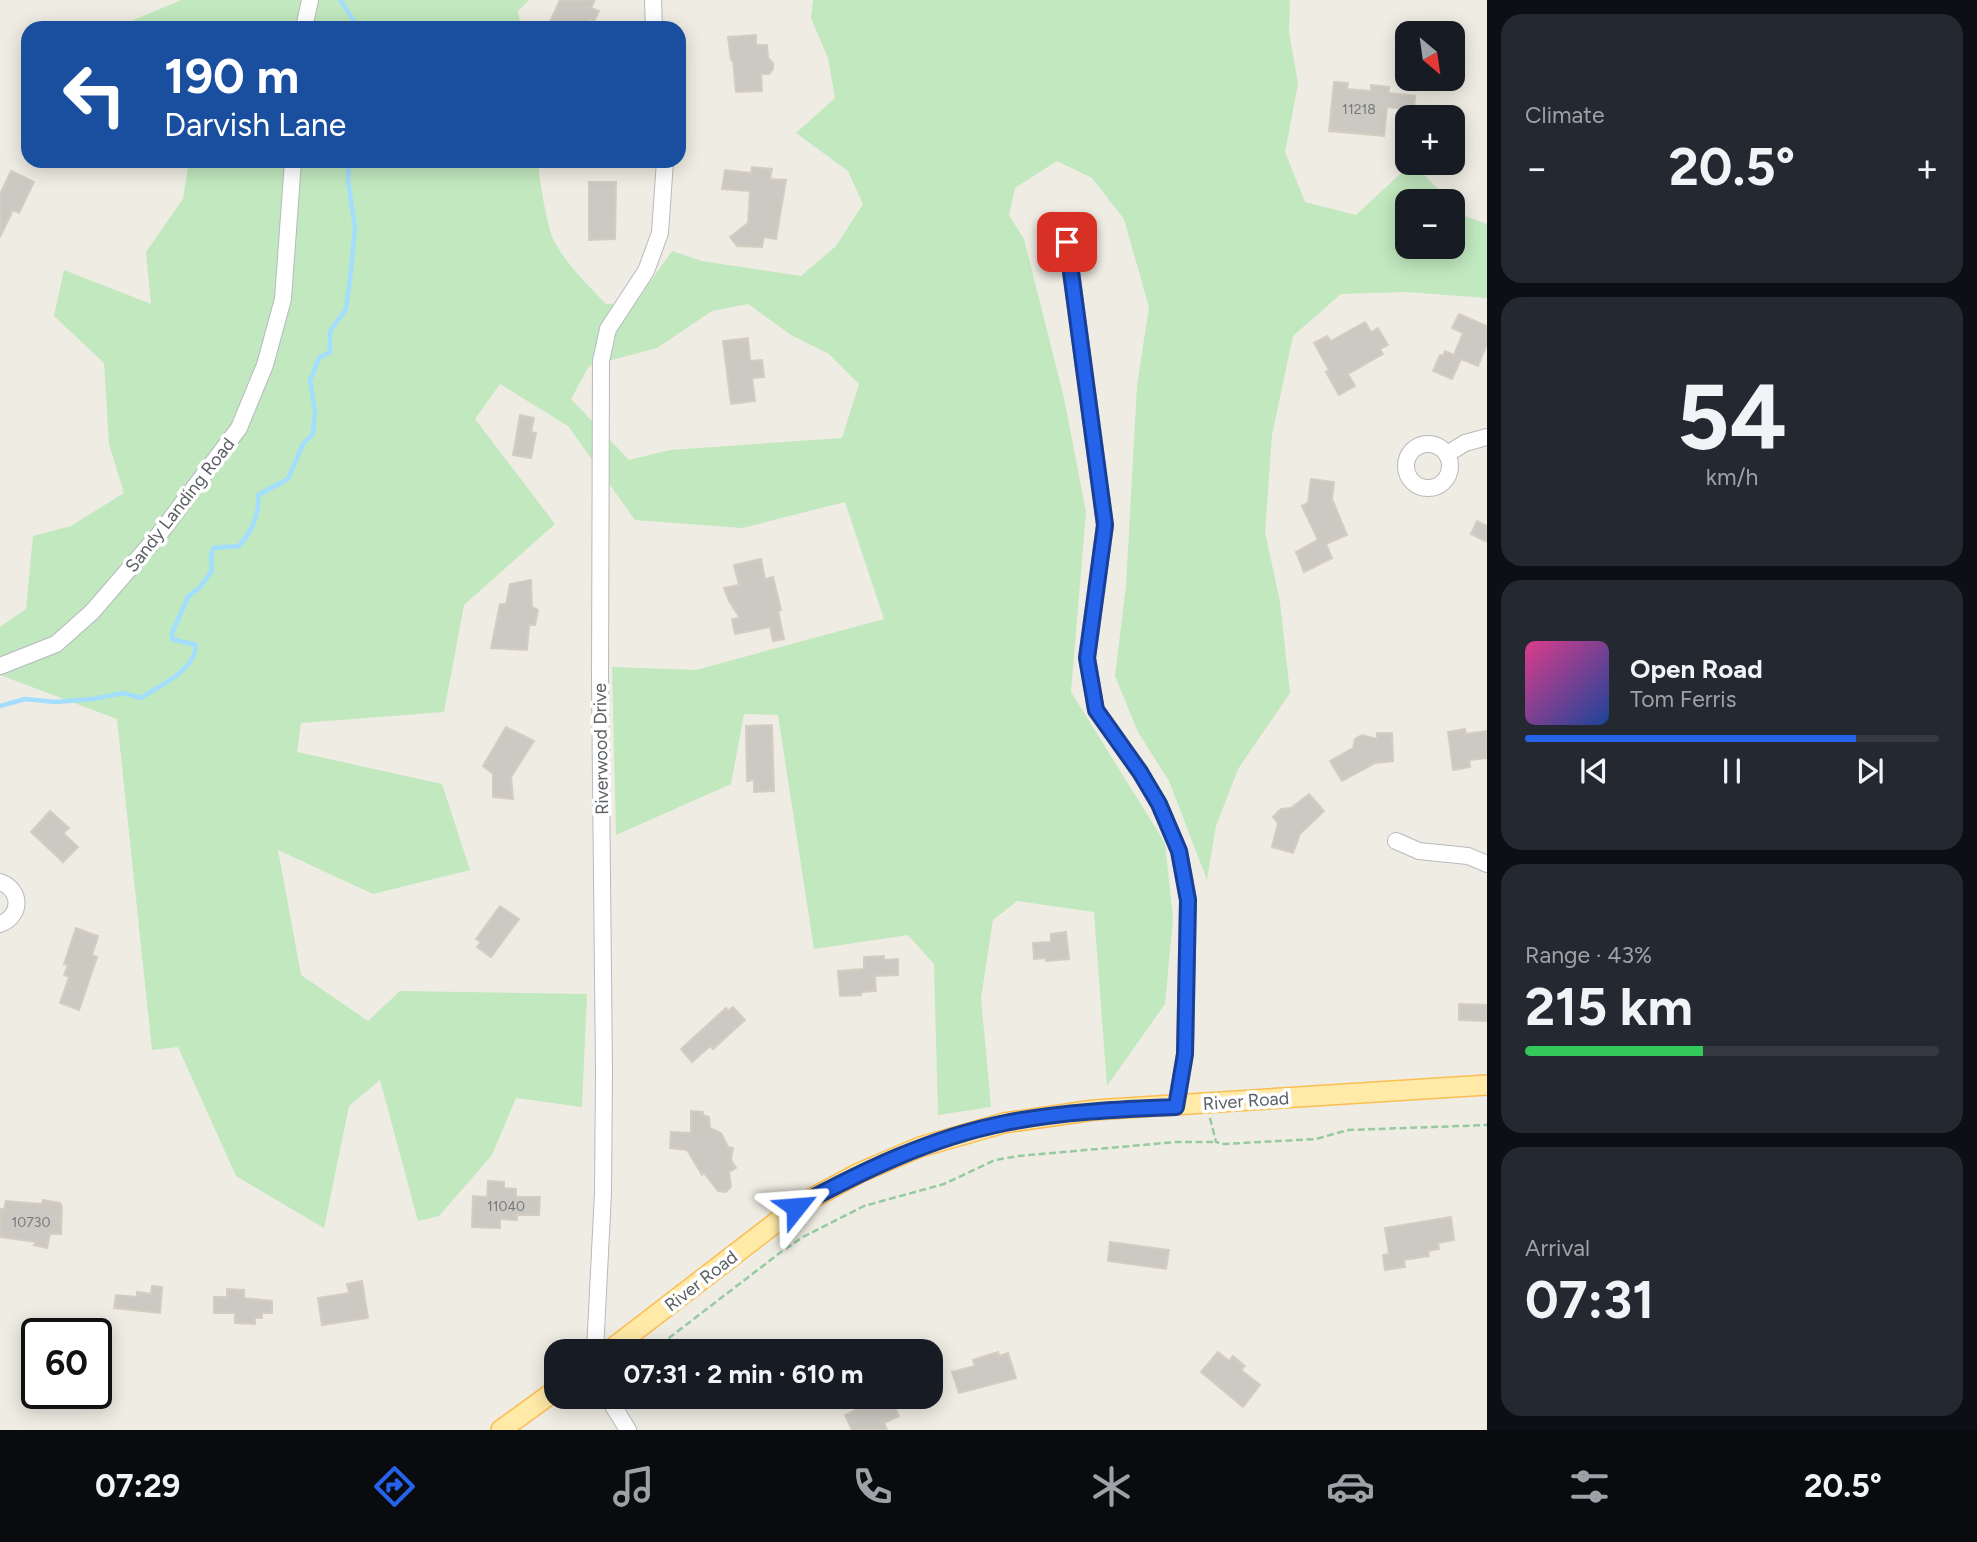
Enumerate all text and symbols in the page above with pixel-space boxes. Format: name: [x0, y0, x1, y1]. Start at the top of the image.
north arrow: [1395, 21, 1465, 91]
map controls: [1395, 21, 1465, 259]
text: 190 m: [164, 46, 299, 105]
icon: left: [49, 49, 140, 140]
house number: 11218: [1342, 101, 1376, 118]
text: Climate: [1525, 101, 1604, 129]
button: +: [1395, 105, 1465, 175]
text: Darvish Lane: [164, 106, 346, 144]
text: 20.5°: [1669, 136, 1795, 198]
text: −: [1525, 145, 1549, 191]
text: +: [1915, 145, 1939, 191]
button: −: [1395, 189, 1465, 259]
pin: [1037, 212, 1097, 272]
icon: arrive: [1048, 223, 1086, 261]
text: 54: [1677, 363, 1787, 472]
street label: Sandy Landing Road: [121, 433, 239, 577]
text: km/h: [1706, 463, 1758, 491]
text: Open Road: [1630, 653, 1763, 685]
street label: Riverwood Drive: [589, 683, 613, 815]
text: Tom Ferris: [1630, 685, 1736, 713]
icon: previous: [1575, 752, 1613, 790]
icon: pause: [1713, 752, 1751, 790]
icon: next: [1851, 752, 1889, 790]
text: Range · 43%: [1525, 941, 1652, 969]
text: 215 km: [1525, 976, 1693, 1038]
street label: River Road: [1202, 1087, 1290, 1115]
position arrow: [759, 1170, 833, 1244]
house number: 11040: [487, 1198, 525, 1215]
house number: 10730: [12, 1214, 50, 1231]
text: Arrival: [1525, 1234, 1590, 1262]
street label: River Road: [660, 1246, 742, 1316]
text: 07:31: [1525, 1269, 1654, 1331]
speed limit sign: 60: [21, 1318, 112, 1409]
text: 07:31 · 2 min · 610 m: [623, 1358, 864, 1390]
icon: directions: [370, 1462, 419, 1511]
icon: music: [609, 1462, 658, 1511]
icon: phone: [848, 1462, 897, 1511]
icon: climate: [1087, 1462, 1136, 1511]
icon: car: [1326, 1462, 1375, 1511]
icon: filters: [1565, 1462, 1614, 1511]
text: 07:29: [95, 1467, 180, 1505]
text: 20.5°: [1804, 1467, 1882, 1505]

